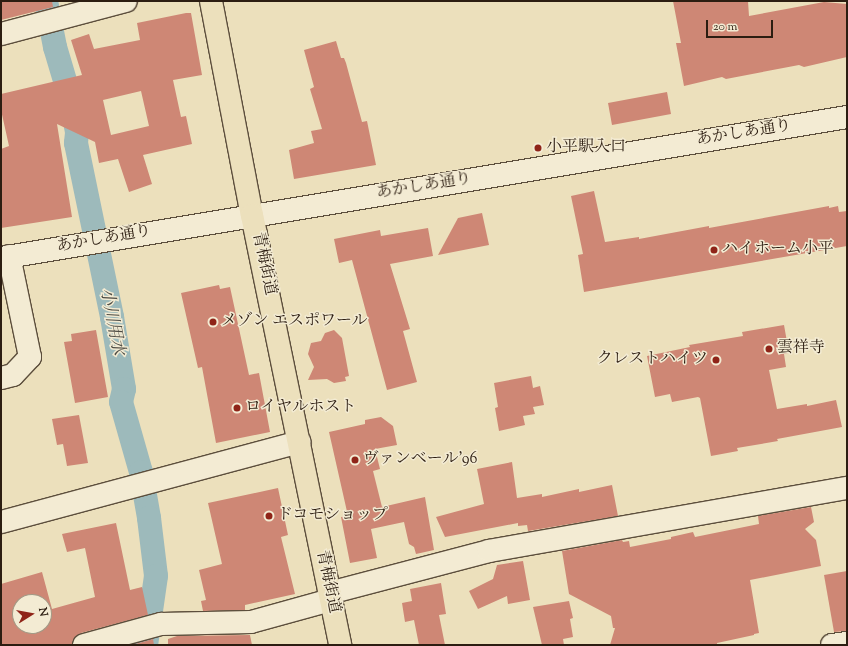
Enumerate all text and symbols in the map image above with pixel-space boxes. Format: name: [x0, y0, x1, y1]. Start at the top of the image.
scale bar: [708, 12, 775, 38]
text: 20 m: [713, 18, 737, 36]
street label: あかしあ通り: [695, 117, 793, 151]
place label: 小平駅入口: [546, 138, 626, 158]
marker: 小平駅入口: [533, 143, 543, 153]
street label: あかしあ通り: [375, 170, 473, 204]
street label: あかしあ通り: [55, 222, 153, 258]
street label: 青梅街道: [247, 231, 279, 297]
place label: ハイホーム小平: [722, 240, 834, 260]
marker: ハイホーム小平: [709, 245, 719, 255]
water label: 小川用水: [94, 287, 128, 357]
place label: メゾン エスポワール: [221, 312, 368, 332]
marker: メゾン エスポワール: [208, 317, 218, 327]
place label: 雲祥寺: [777, 339, 825, 359]
marker: 雲祥寺: [764, 344, 774, 354]
place label: クレストハイツ: [596, 350, 708, 370]
marker: クレストハイツ: [711, 355, 721, 365]
place label: ロイヤルホスト: [245, 398, 357, 418]
marker: ロイヤルホスト: [232, 403, 242, 413]
place label: ヴァンベール'96: [363, 450, 478, 470]
marker: ヴァンベール'96: [350, 455, 360, 465]
place label: ドコモショップ: [277, 506, 389, 526]
marker: ドコモショップ: [264, 511, 274, 521]
street label: 青梅街道: [311, 549, 343, 615]
north arrow: [12, 594, 52, 634]
text: N: [34, 606, 51, 618]

